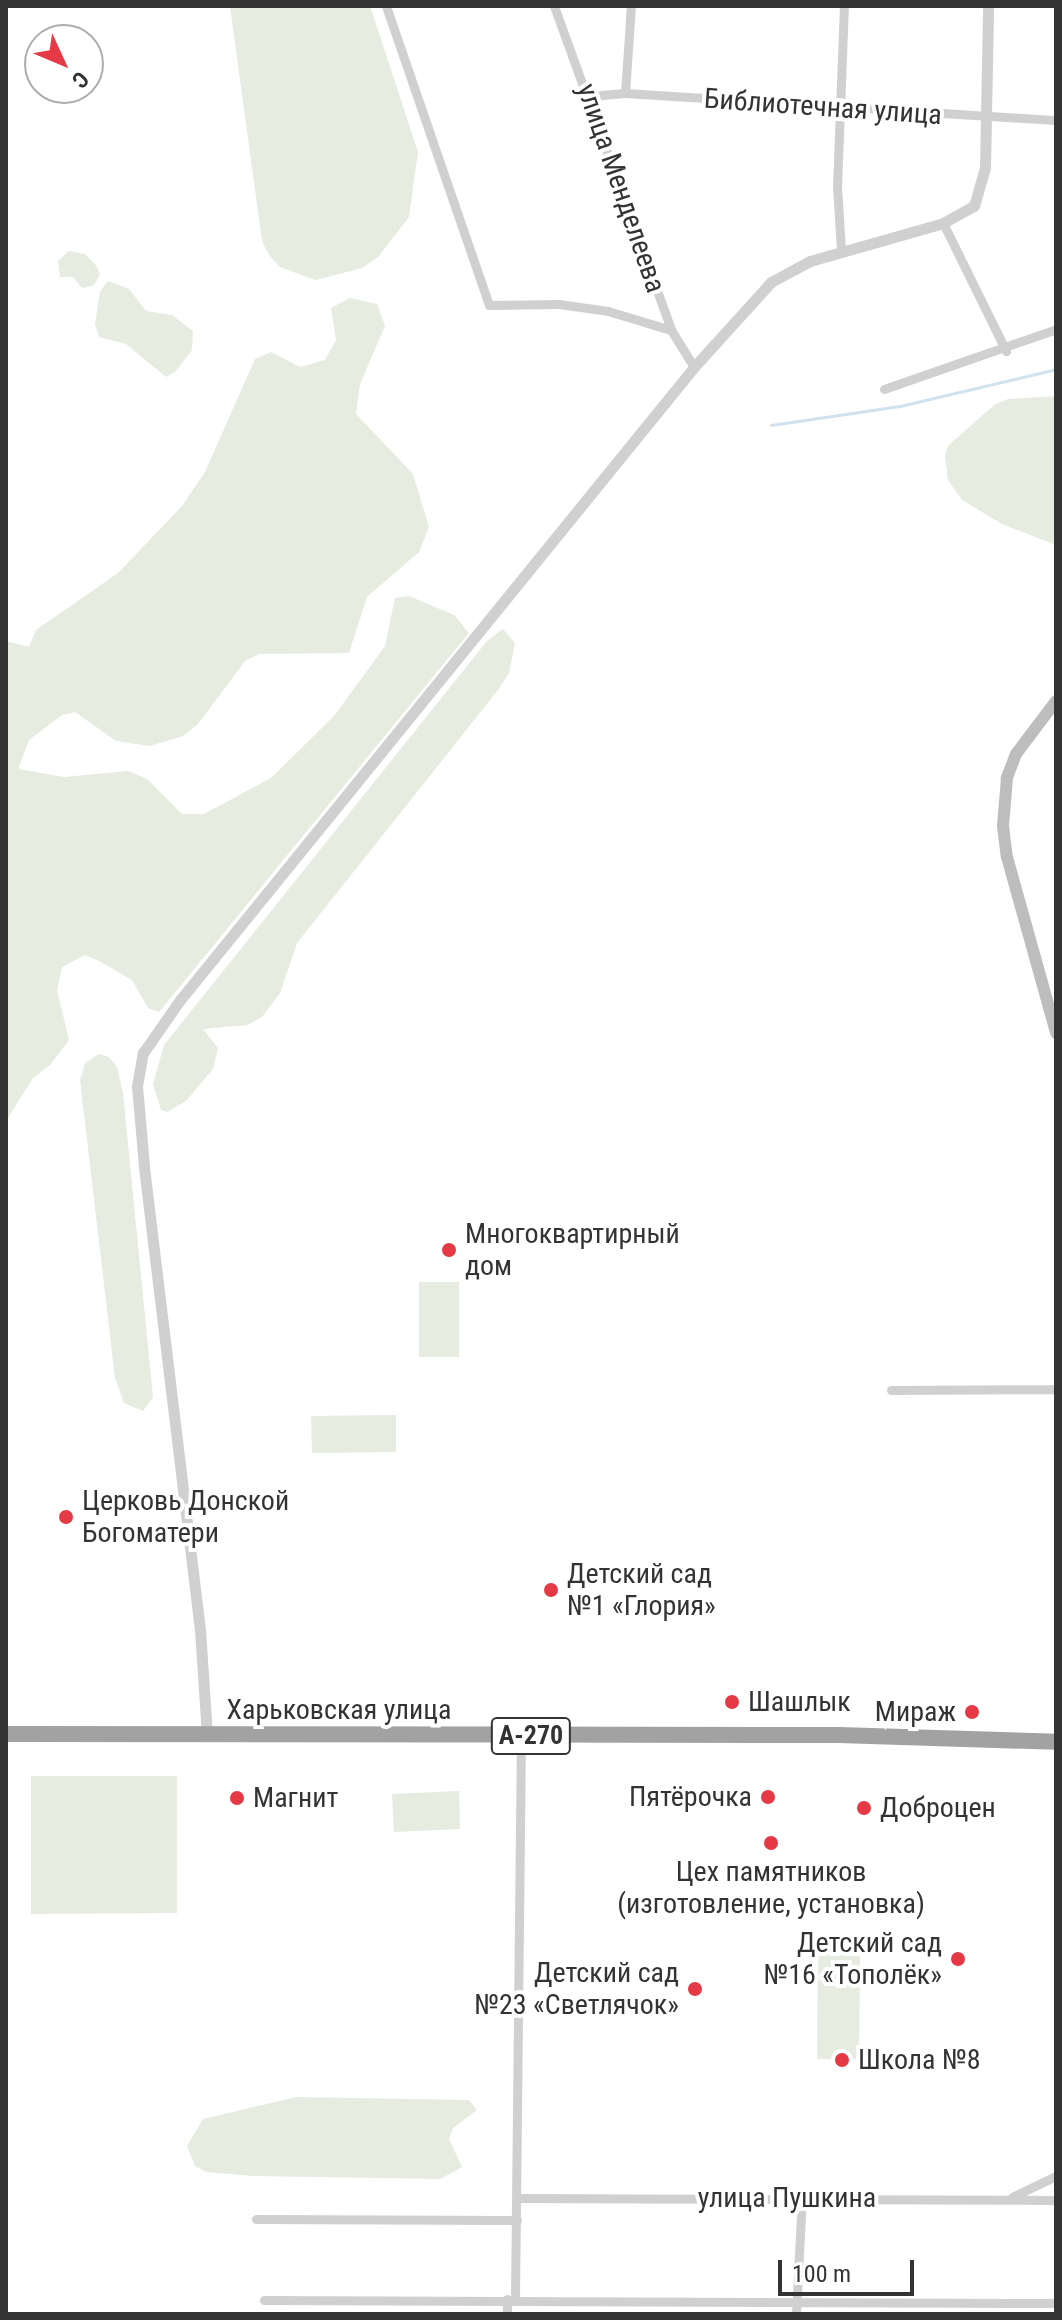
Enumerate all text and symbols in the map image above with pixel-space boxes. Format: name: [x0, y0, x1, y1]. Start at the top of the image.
north arrow: [24, 24, 104, 104]
text: С: [67, 66, 94, 93]
street label: улица Менделеева: [569, 79, 673, 297]
street label: Библиотечная улица: [703, 82, 943, 132]
place label: Многоквартирный дом: [465, 1217, 680, 1283]
marker: Многоквартирный дом: [440, 1241, 458, 1259]
place label: Церковь Донской Богоматери: [82, 1484, 289, 1550]
marker: Церковь Донской Богоматери: [57, 1508, 75, 1526]
place label: Детский сад №1 «Глория»: [567, 1557, 716, 1623]
marker: Детский сад №1 «Глория»: [542, 1581, 560, 1599]
place label: Шашлык: [748, 1685, 851, 1719]
street label: Харьковская улица: [227, 1693, 451, 1727]
marker: Шашлык: [723, 1693, 741, 1711]
place label: Мираж: [875, 1695, 956, 1729]
marker: Мираж: [963, 1703, 981, 1721]
road number: А-270: [489, 1714, 573, 1758]
place label: Пятёрочка: [629, 1780, 752, 1814]
place label: Магнит: [253, 1781, 338, 1815]
marker: Пятёрочка: [759, 1788, 777, 1806]
marker: Магнит: [228, 1789, 246, 1807]
place label: Доброцен: [880, 1791, 996, 1825]
marker: Доброцен: [855, 1799, 873, 1817]
marker: Цех памятников (изготовление, установка): [762, 1834, 780, 1852]
place label: Цех памятников (изготовление, установка): [617, 1855, 925, 1921]
place label: Детский сад №16 «Тополёк»: [763, 1926, 942, 1992]
marker: Детский сад №16 «Тополёк»: [949, 1950, 967, 1968]
place label: Детский сад №23 «Светлячок»: [474, 1956, 679, 2022]
marker: Детский сад №23 «Светлячок»: [686, 1980, 704, 1998]
place label: Школа №8: [858, 2043, 981, 2077]
marker: Школа №8: [833, 2051, 851, 2069]
street label: улица Пушкина: [698, 2181, 876, 2215]
scale bar: [782, 2244, 918, 2294]
text: 100 m: [792, 2260, 851, 2288]

